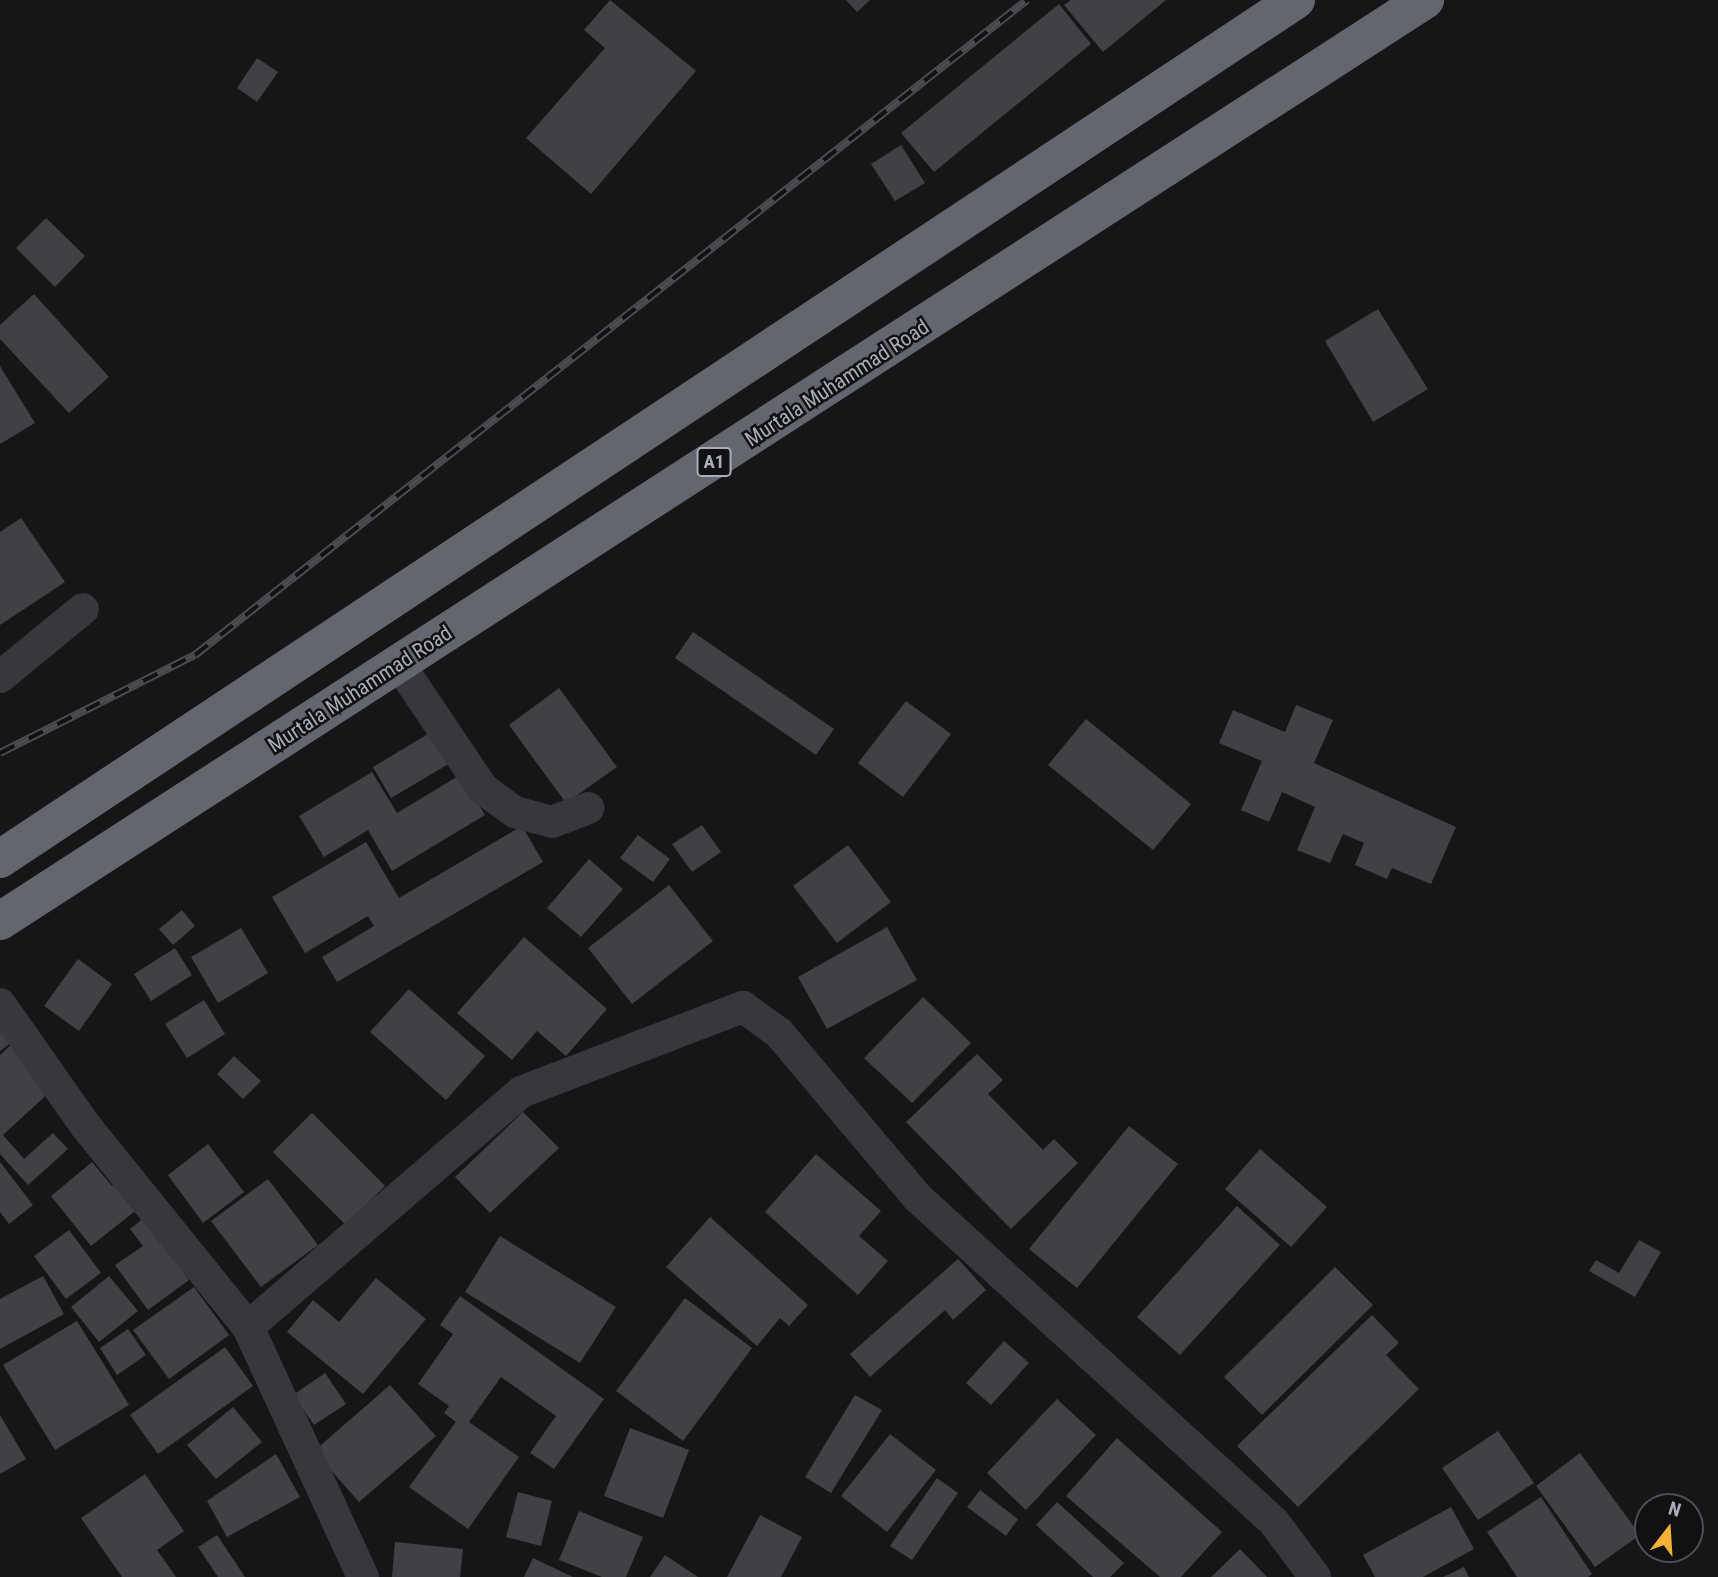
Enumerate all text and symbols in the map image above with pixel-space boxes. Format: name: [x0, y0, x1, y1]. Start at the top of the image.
street label: Murtala Muhammad Road: [740, 314, 934, 452]
road number: A1: [696, 446, 732, 477]
street label: Murtala Muhammad Road: [263, 620, 457, 758]
north arrow: [1634, 1493, 1704, 1563]
text: N: [1666, 1497, 1684, 1522]

